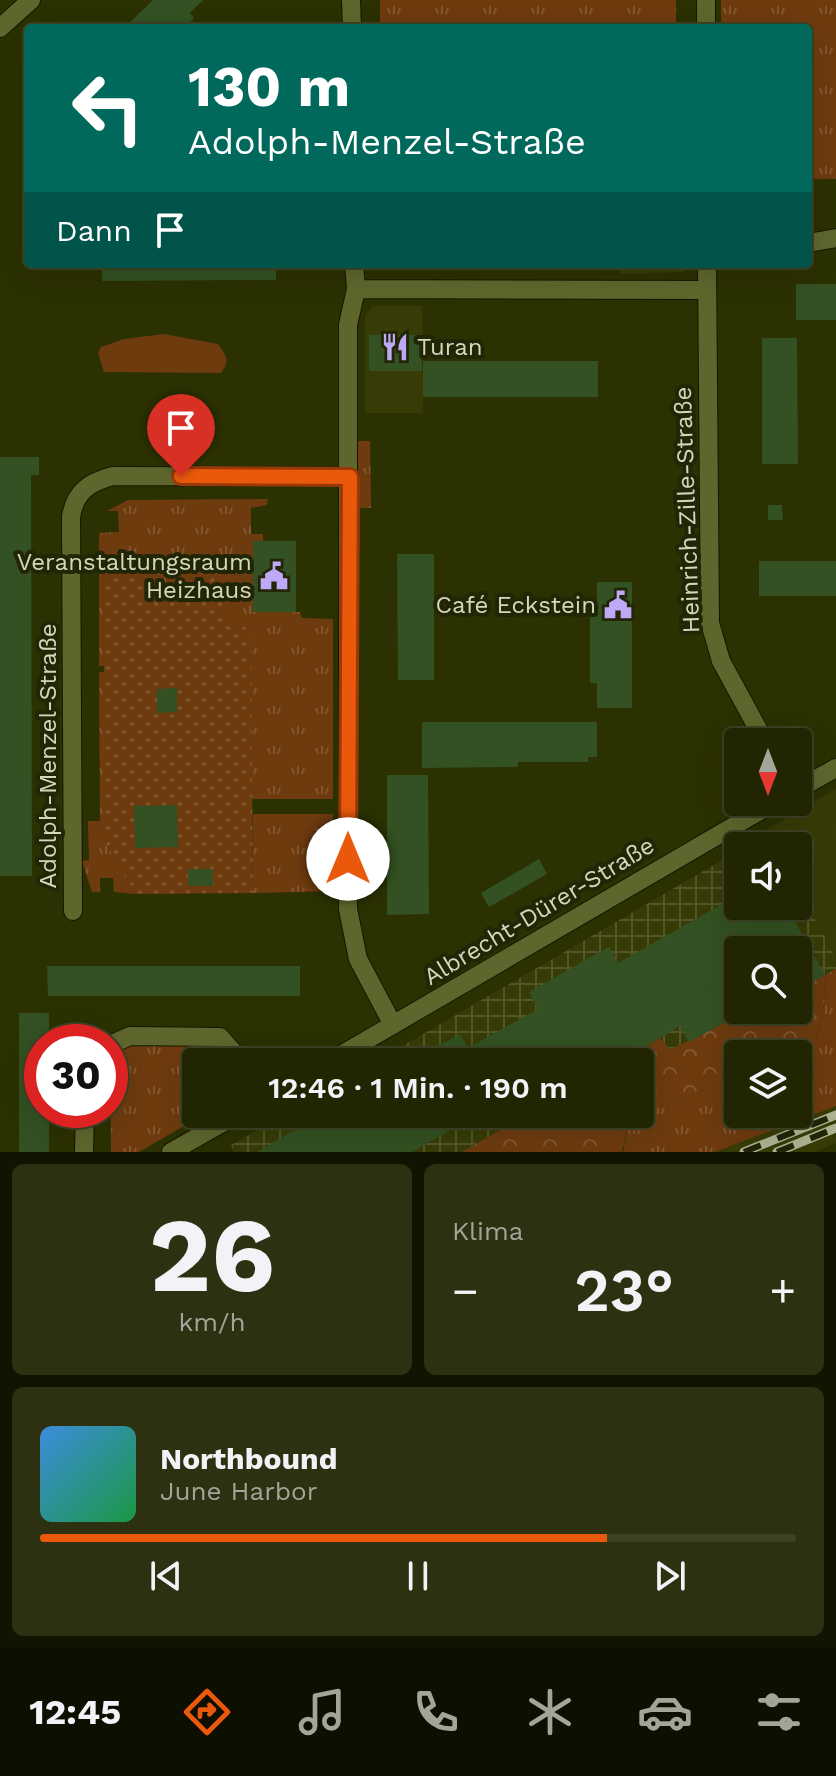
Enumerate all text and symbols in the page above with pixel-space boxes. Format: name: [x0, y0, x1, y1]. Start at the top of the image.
text: 130 m: [188, 54, 350, 120]
icon: left: [56, 56, 160, 160]
text: Adolph-Menzel-Straße: [188, 121, 586, 163]
icon: arrive: [148, 208, 192, 252]
text: Dann: [56, 213, 132, 248]
restaurant icon: Turan: [380, 332, 410, 362]
place label: Turan: [417, 333, 483, 361]
street label: Heinrich-Zille-Straße: [669, 386, 705, 634]
pin: [147, 394, 215, 476]
icon: arrive: [159, 406, 203, 450]
place label: Veranstaltungsraum Heizhaus: [17, 548, 252, 604]
public building icon: Veranstaltungsraum Heizhaus: [259, 561, 289, 591]
public building icon: Café Eckstein: [603, 590, 633, 620]
place label: Café Eckstein: [436, 591, 596, 619]
street label: Adolph-Menzel-Straße: [34, 623, 62, 889]
north arrow: [724, 728, 812, 816]
map controls: [724, 728, 812, 1128]
position arrow: [306, 817, 390, 901]
street label: Albrecht-Dürer-Straße: [419, 831, 659, 991]
button: sound: [724, 832, 812, 920]
button: search: [724, 936, 812, 1024]
speed limit sign: 30: [24, 1024, 128, 1128]
button: layers: [724, 1040, 812, 1128]
text: 12:46 · 1 Min. · 190 m: [268, 1070, 568, 1105]
text: 26: [149, 1194, 275, 1316]
text: Klima: [452, 1216, 523, 1246]
text: 23°: [574, 1255, 674, 1326]
text: −: [452, 1265, 479, 1317]
text: +: [769, 1265, 796, 1317]
text: km/h: [179, 1307, 245, 1337]
text: Northbound: [160, 1441, 337, 1476]
text: June Harbor: [160, 1476, 317, 1506]
icon: previous: [144, 1554, 188, 1598]
icon: pause: [396, 1554, 440, 1598]
icon: next: [648, 1554, 692, 1598]
icon: directions: [179, 1684, 235, 1740]
icon: music: [294, 1684, 350, 1740]
icon: phone: [408, 1684, 464, 1740]
icon: climate: [522, 1684, 578, 1740]
icon: car: [637, 1684, 693, 1740]
icon: filters: [751, 1684, 807, 1740]
text: 12:45: [29, 1691, 121, 1733]

